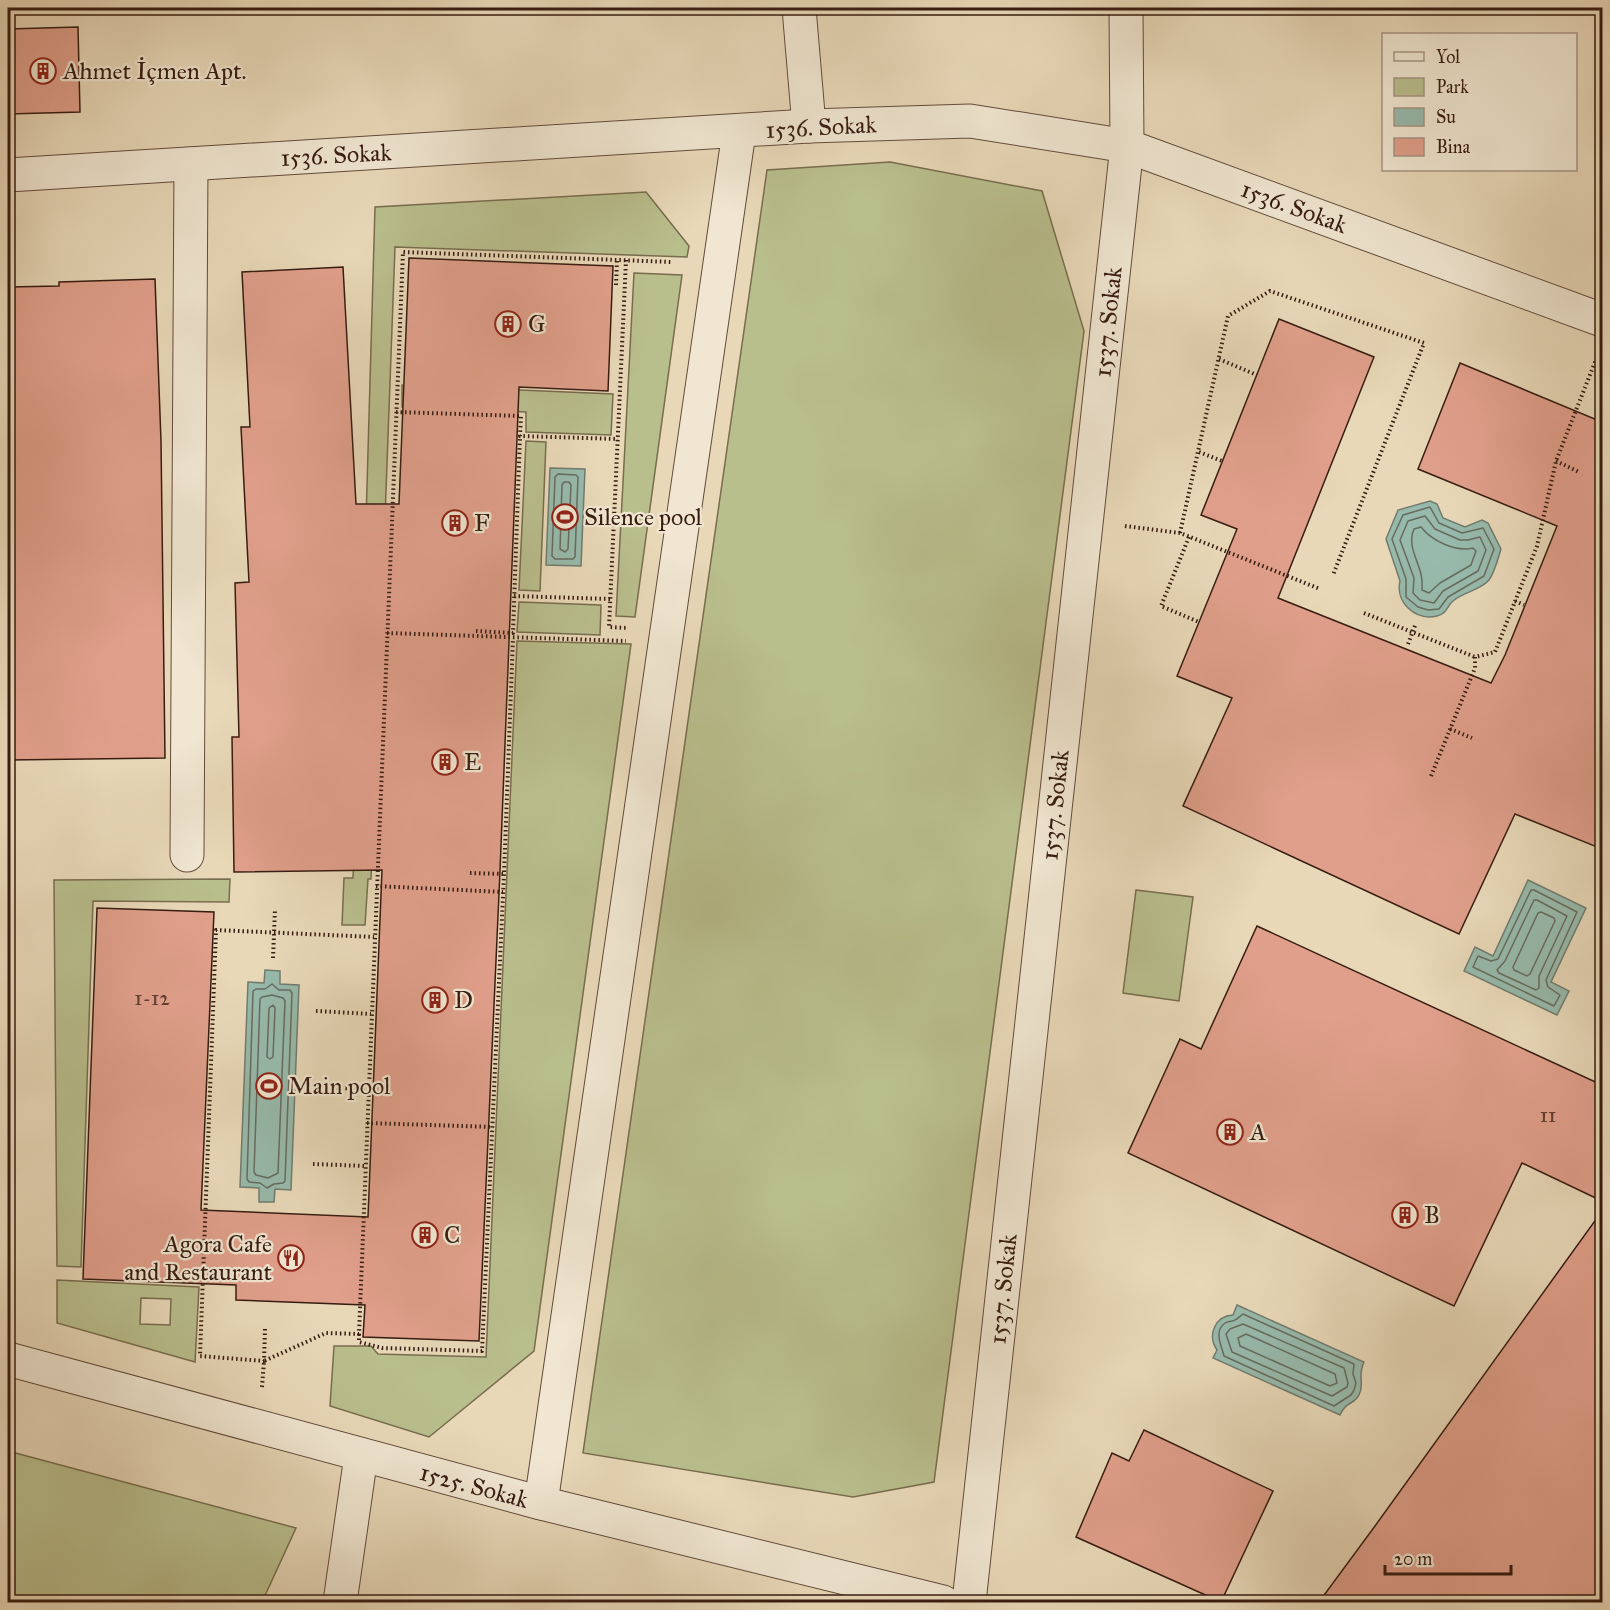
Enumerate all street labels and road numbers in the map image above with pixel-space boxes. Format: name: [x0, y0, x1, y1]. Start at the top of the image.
street label: 1536. Sokak: [765, 109, 878, 145]
street label: 1536. Sokak: [280, 137, 393, 173]
street label: 1536. Sokak: [1237, 174, 1352, 240]
street label: 1537. Sokak: [1087, 264, 1129, 379]
street label: 1537. Sokak: [1034, 747, 1076, 862]
street label: 1537. Sokak: [982, 1231, 1024, 1346]
street label: 1525. Sokak: [416, 1457, 532, 1515]

